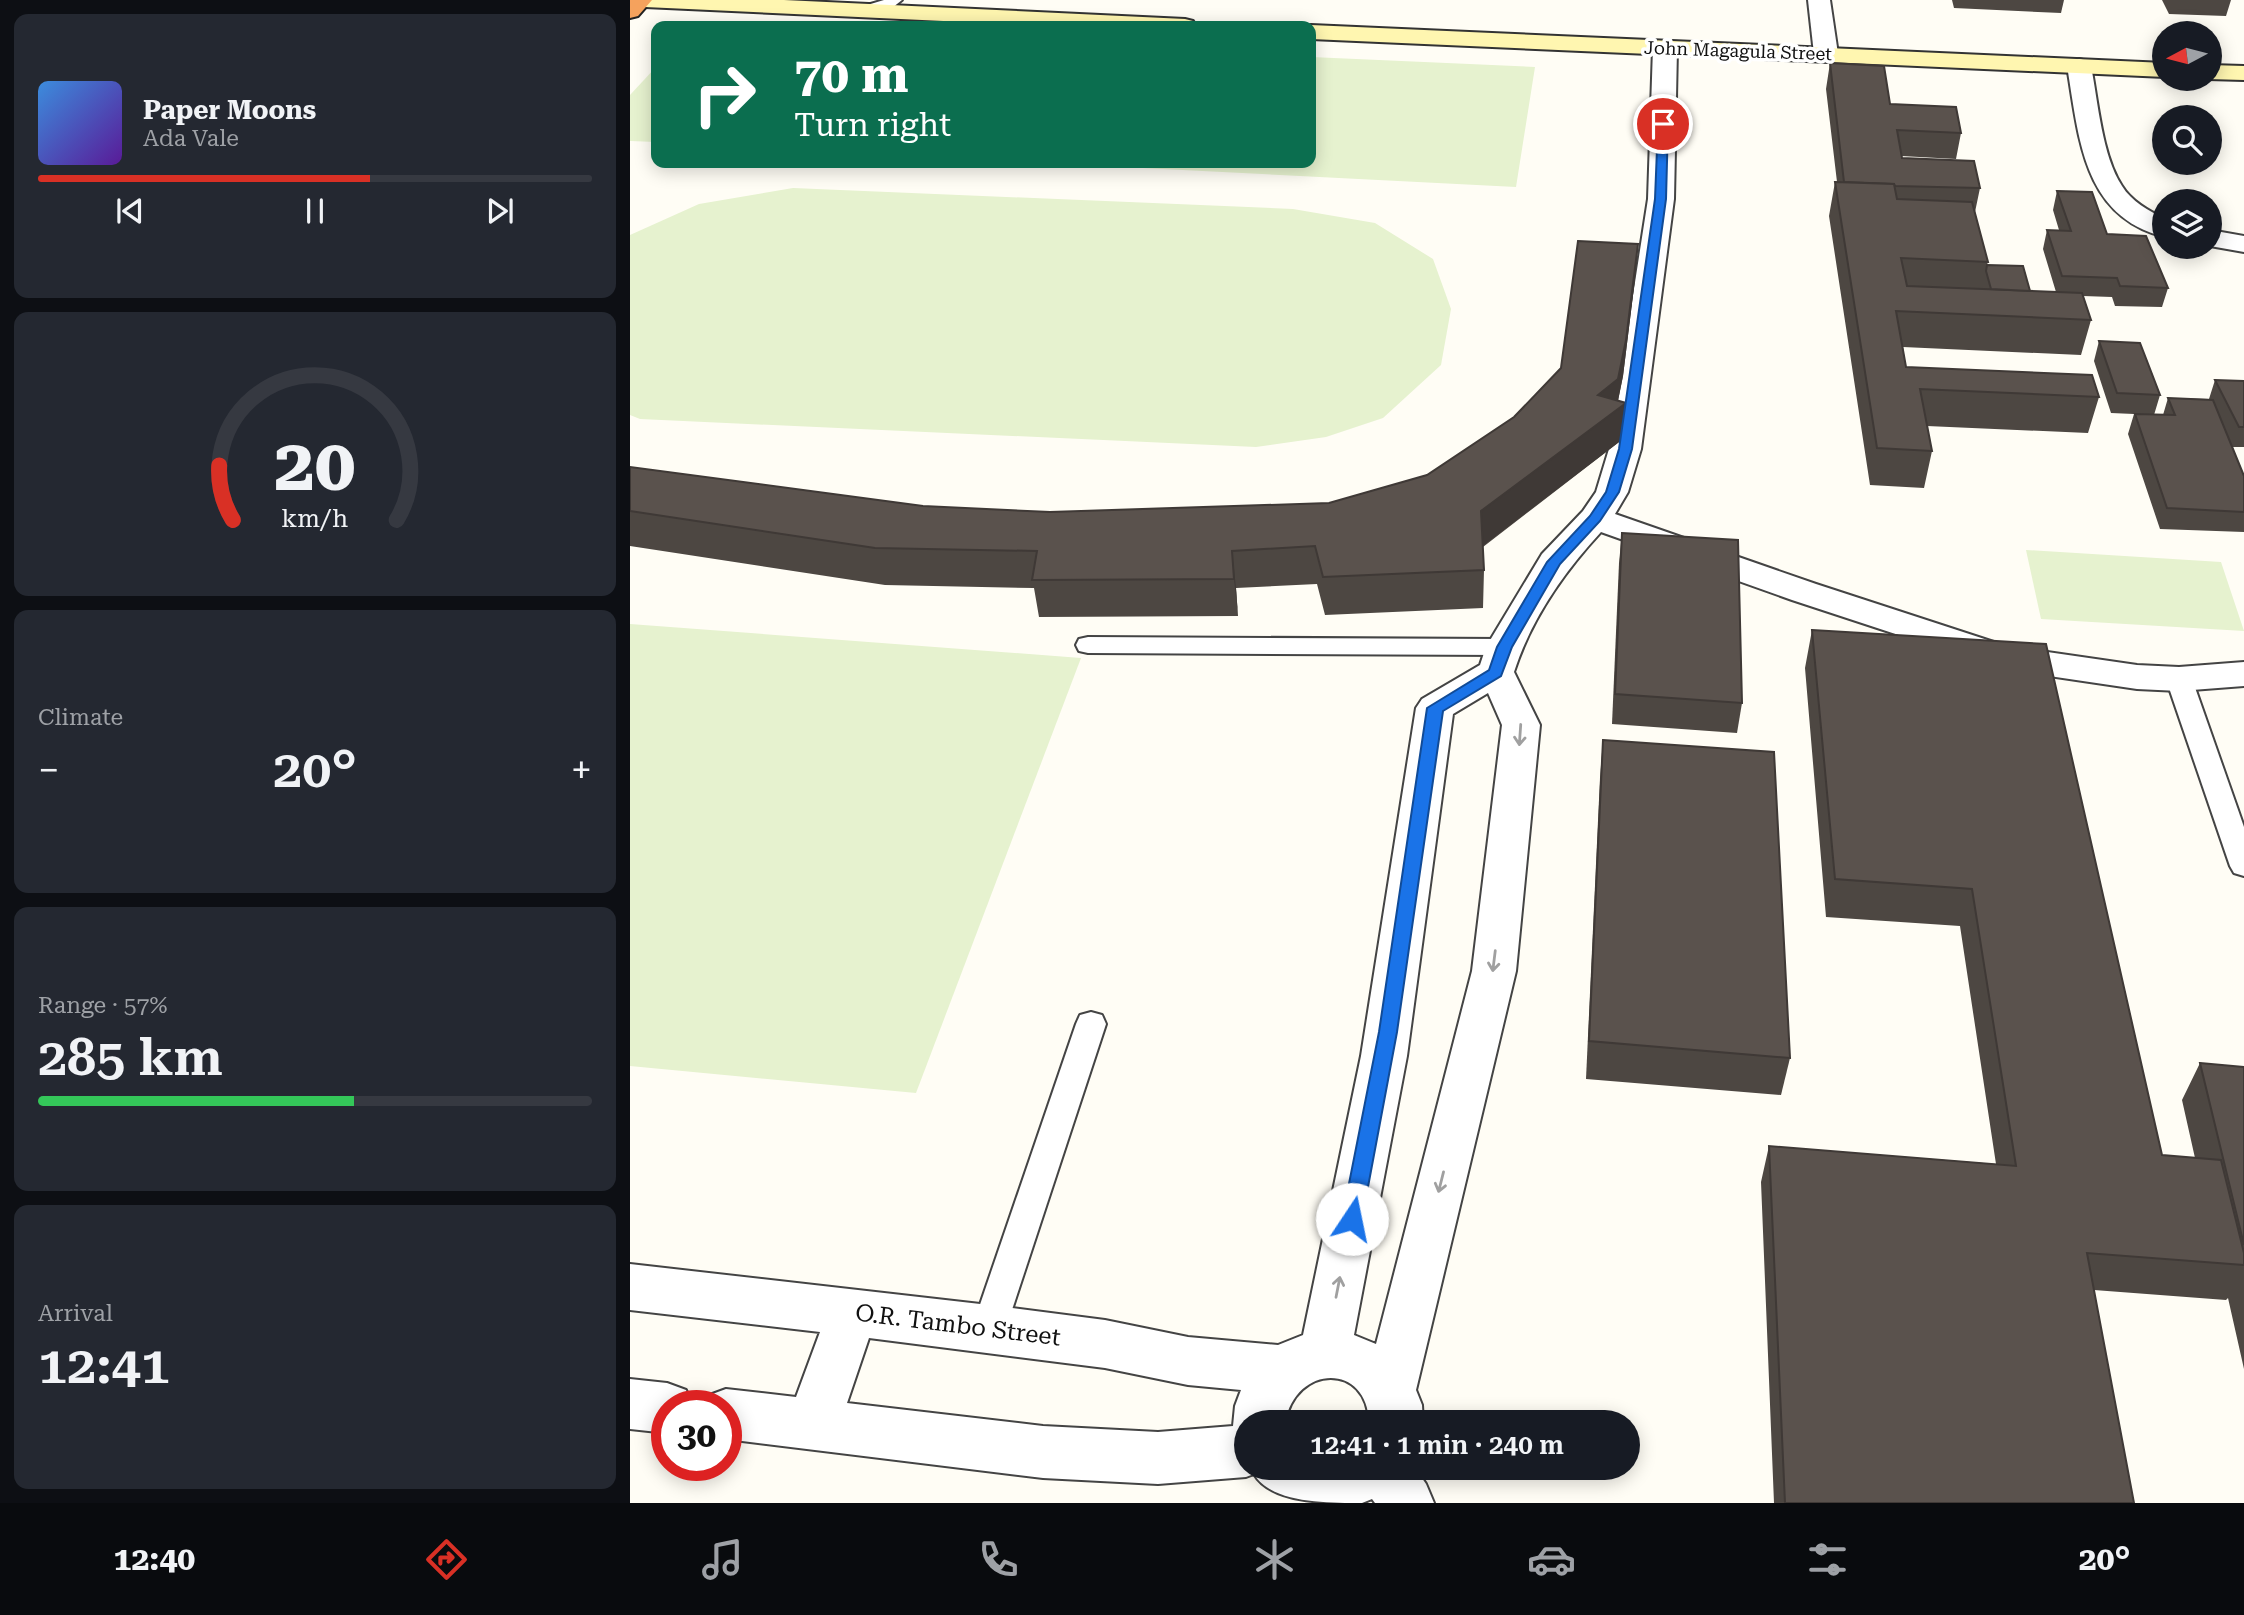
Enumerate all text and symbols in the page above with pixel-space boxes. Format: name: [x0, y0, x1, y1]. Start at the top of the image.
north arrow: [2152, 21, 2222, 91]
map controls: [2152, 21, 2222, 259]
street label: John Magagula Street: [1644, 37, 1833, 64]
text: 70 m: [794, 47, 909, 104]
icon: right: [679, 49, 770, 140]
pin: [1633, 94, 1693, 154]
text: Paper Moons: [143, 95, 316, 125]
icon: arrive: [1644, 105, 1682, 143]
button: search: [2152, 105, 2222, 175]
text: Turn right: [794, 106, 951, 144]
text: Ada Vale: [143, 125, 239, 152]
button: layers: [2152, 189, 2222, 259]
icon: previous: [111, 192, 149, 230]
icon: pause: [296, 192, 334, 230]
icon: next: [481, 192, 519, 230]
text: 20: [274, 423, 356, 508]
text: km/h: [282, 503, 348, 532]
text: Climate: [38, 704, 123, 731]
one-way arrow: [1513, 723, 1526, 746]
text: 20°: [273, 739, 357, 800]
text: −: [38, 748, 59, 792]
text: +: [571, 748, 592, 792]
one-way arrow: [1488, 949, 1501, 971]
text: Range · 57%: [38, 992, 167, 1019]
text: 285 km: [38, 1027, 223, 1088]
one-way arrow: [1434, 1170, 1447, 1193]
position arrow: [1315, 1182, 1389, 1256]
one-way arrow: [1332, 1276, 1346, 1299]
street label: O.R. Tambo Street: [854, 1299, 1062, 1351]
text: Arrival: [38, 1300, 113, 1327]
text: 12:41: [38, 1335, 170, 1396]
speed limit sign: 30: [651, 1390, 742, 1481]
text: 12:41 · 1 min · 240 m: [1310, 1430, 1564, 1460]
icon: directions: [422, 1535, 471, 1584]
icon: music: [698, 1535, 747, 1584]
icon: phone: [974, 1535, 1023, 1584]
icon: climate: [1250, 1535, 1299, 1584]
icon: car: [1527, 1535, 1576, 1584]
icon: filters: [1803, 1535, 1852, 1584]
text: 12:40: [114, 1540, 195, 1578]
text: 20°: [2079, 1540, 2130, 1578]

